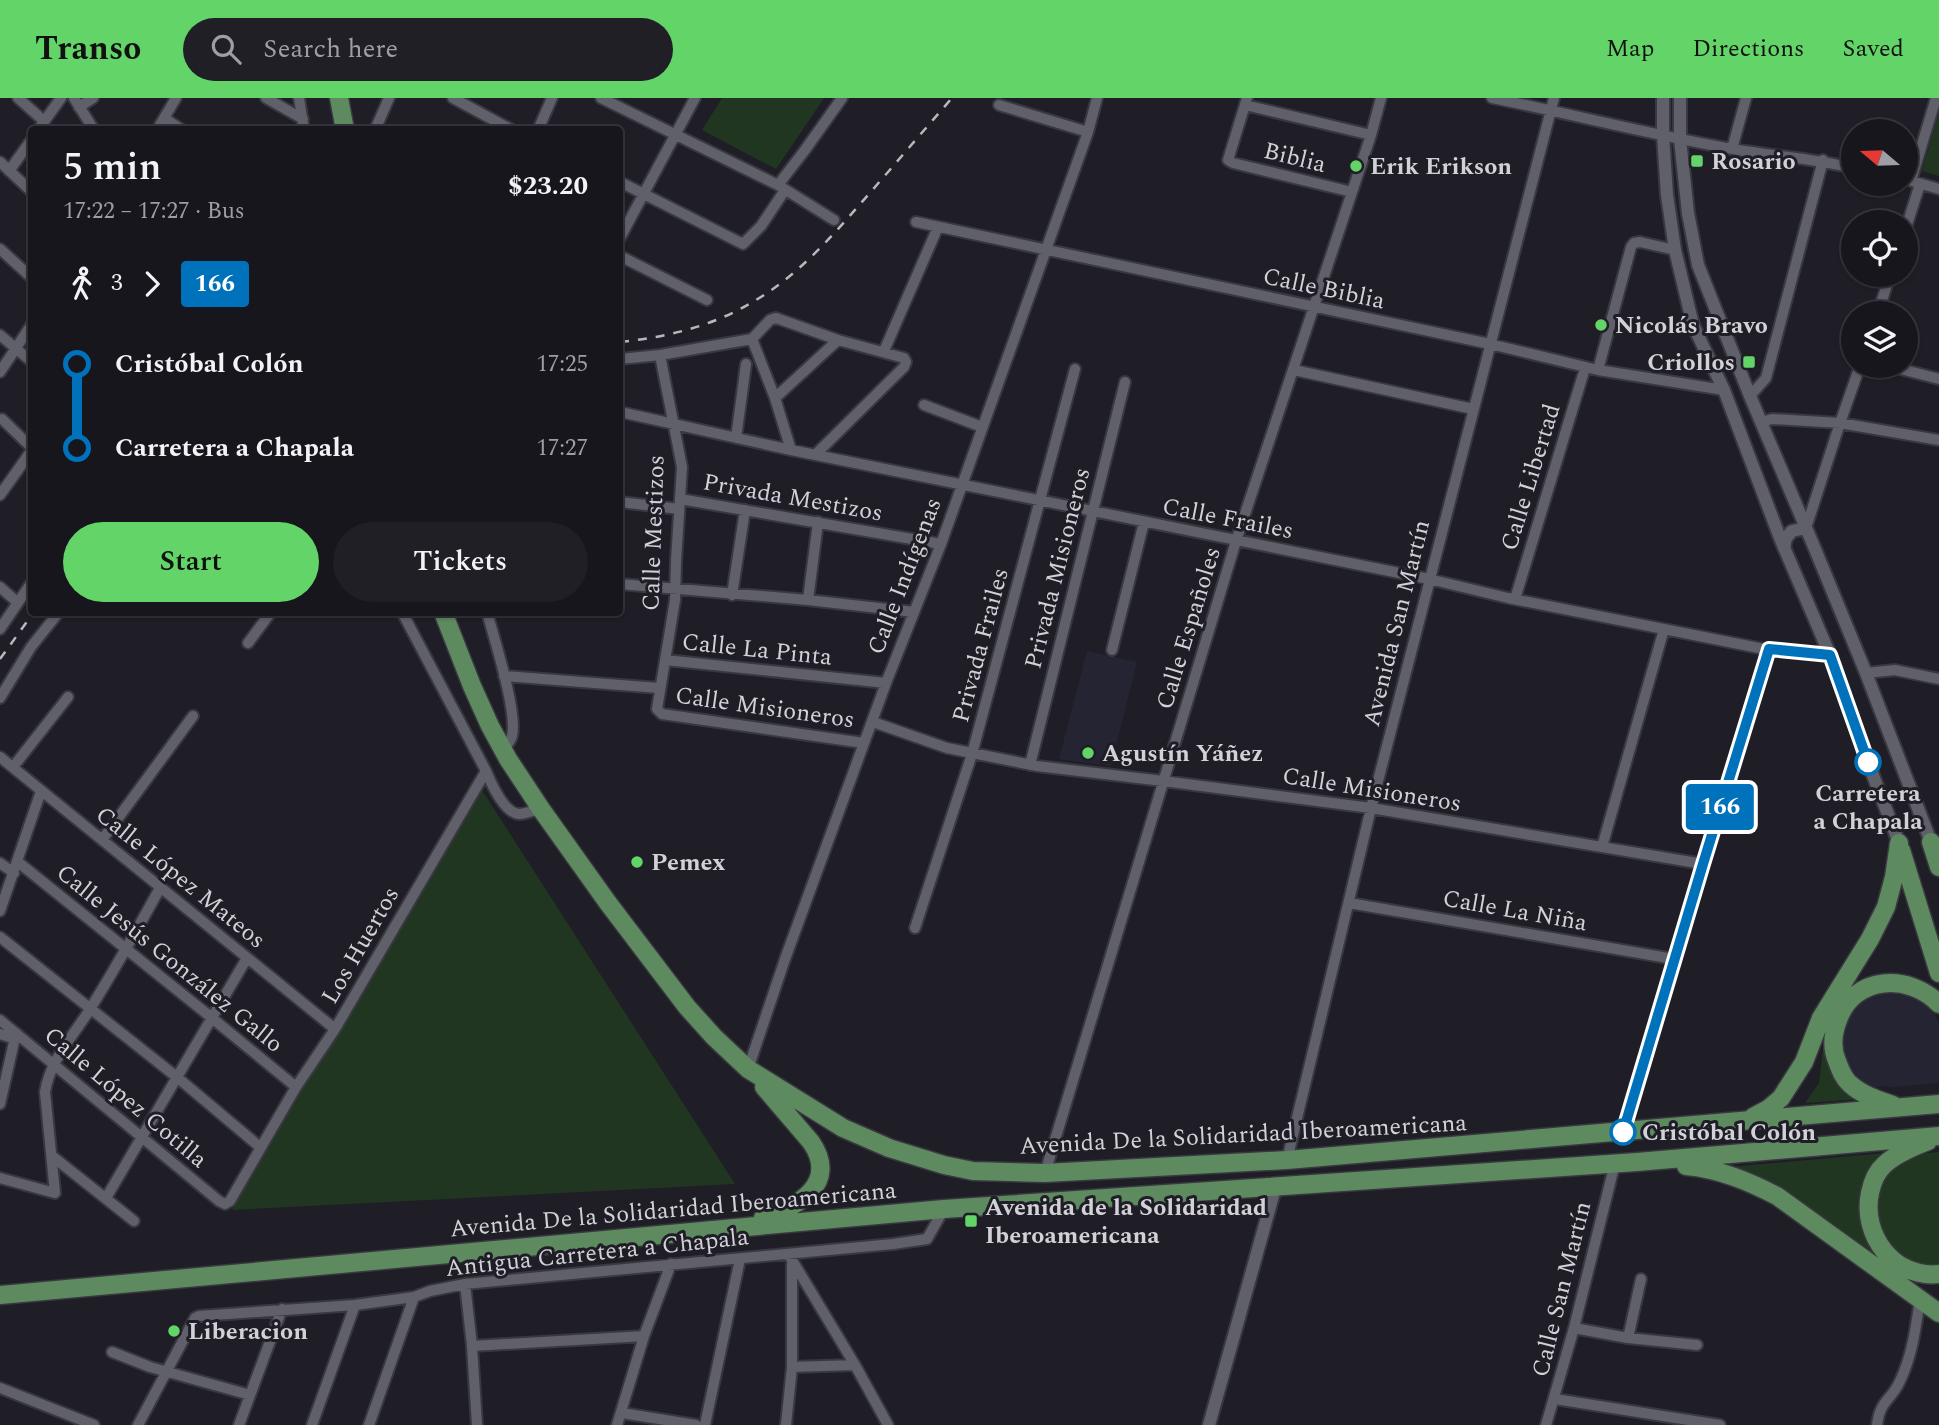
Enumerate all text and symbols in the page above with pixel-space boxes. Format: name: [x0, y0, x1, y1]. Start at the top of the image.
search box: [183, 18, 673, 81]
text: Transo: [35, 24, 141, 74]
text: Search here: [263, 29, 398, 69]
icon: search: [207, 30, 245, 68]
text: Map: [1606, 31, 1654, 67]
text: Directions: [1692, 31, 1804, 67]
text: Saved: [1842, 31, 1904, 67]
north arrow: [1841, 119, 1918, 196]
map controls: [1841, 119, 1918, 378]
street label: Biblia: [1260, 133, 1330, 183]
text: 5 min: [63, 139, 162, 197]
place label: Rosario: [1711, 144, 1796, 180]
place label: Erik Erikson: [1370, 149, 1512, 185]
marker: Rosario: [1689, 153, 1705, 169]
marker: Erik Erikson: [1348, 158, 1364, 174]
text: $23.20: [508, 166, 588, 206]
text: 17:22 – 17:27 · Bus: [63, 194, 245, 229]
button: locate: [1841, 210, 1918, 287]
street label: Calle Biblia: [1259, 258, 1388, 320]
icon: walk: [63, 265, 101, 303]
icon: forward: [133, 265, 171, 303]
text: 3: [111, 266, 123, 301]
text: 166: [195, 266, 235, 302]
button: layers: [1841, 301, 1918, 378]
place label: Nicolás Bravo: [1615, 308, 1768, 344]
marker: Nicolás Bravo: [1593, 317, 1609, 333]
text: Cristóbal Colón: [115, 344, 303, 384]
place label: Criollos: [1647, 345, 1735, 381]
text: 17:25: [536, 347, 588, 382]
marker: Criollos: [1741, 354, 1757, 370]
street label: Calle Libertad: [1492, 399, 1570, 555]
text: Carretera a Chapala: [115, 428, 354, 468]
text: 17:27: [536, 431, 588, 466]
street label: Calle Mestizos: [633, 454, 675, 612]
street label: Privada Mestizos: [700, 464, 886, 532]
street label: Privada Misioneros: [1016, 464, 1100, 673]
street label: Calle Frailes: [1159, 489, 1296, 549]
street label: Calle Indígenas: [858, 493, 951, 660]
street label: Avenida San Martín: [1354, 516, 1440, 730]
button: Start: [63, 522, 319, 602]
button: Tickets: [333, 522, 588, 602]
street label: Calle Españoles: [1147, 543, 1231, 714]
street label: Privada Frailes: [943, 564, 1019, 727]
street label: Calle La Pinta: [680, 624, 834, 676]
street label: Calle Misioneros: [673, 678, 857, 738]
place label: Agustín Yáñez: [1102, 736, 1263, 772]
marker: Agustín Yáñez: [1080, 745, 1096, 761]
marker: Carretera a Chapala: [1855, 749, 1881, 775]
street label: Calle Misioneros: [1280, 758, 1464, 822]
place label: Carretera a Chapala: [1813, 776, 1923, 840]
line badge: 166: [1680, 784, 1760, 830]
text: 166: [1700, 789, 1740, 825]
street label: Calle López Mateos: [87, 798, 273, 958]
place label: Pemex: [651, 845, 725, 881]
marker: Pemex: [629, 854, 645, 870]
street label: Calle Jesús González Gallo: [48, 856, 291, 1062]
street label: Los Huertos: [313, 880, 409, 1011]
street label: Calle La Niña: [1440, 881, 1590, 941]
street label: Calle López Cotilla: [36, 1018, 215, 1177]
street label: Avenida De la Solidaridad Iberoamericana: [1018, 1105, 1468, 1165]
place label: Cristóbal Colón: [1642, 1115, 1816, 1151]
marker: Cristóbal Colón: [1610, 1119, 1636, 1145]
street label: Avenida De la Solidaridad Iberoamericana: [448, 1173, 898, 1247]
place label: Avenida de la Solidaridad Iberoamericana: [985, 1190, 1267, 1254]
street label: Calle San Martín: [1523, 1198, 1601, 1381]
marker: Avenida de la Solidaridad Iberoamericana: [963, 1213, 979, 1229]
street label: Antigua Carretera a Chapala: [444, 1219, 751, 1287]
place label: Liberacion: [188, 1314, 308, 1350]
marker: Liberacion: [166, 1323, 182, 1339]

